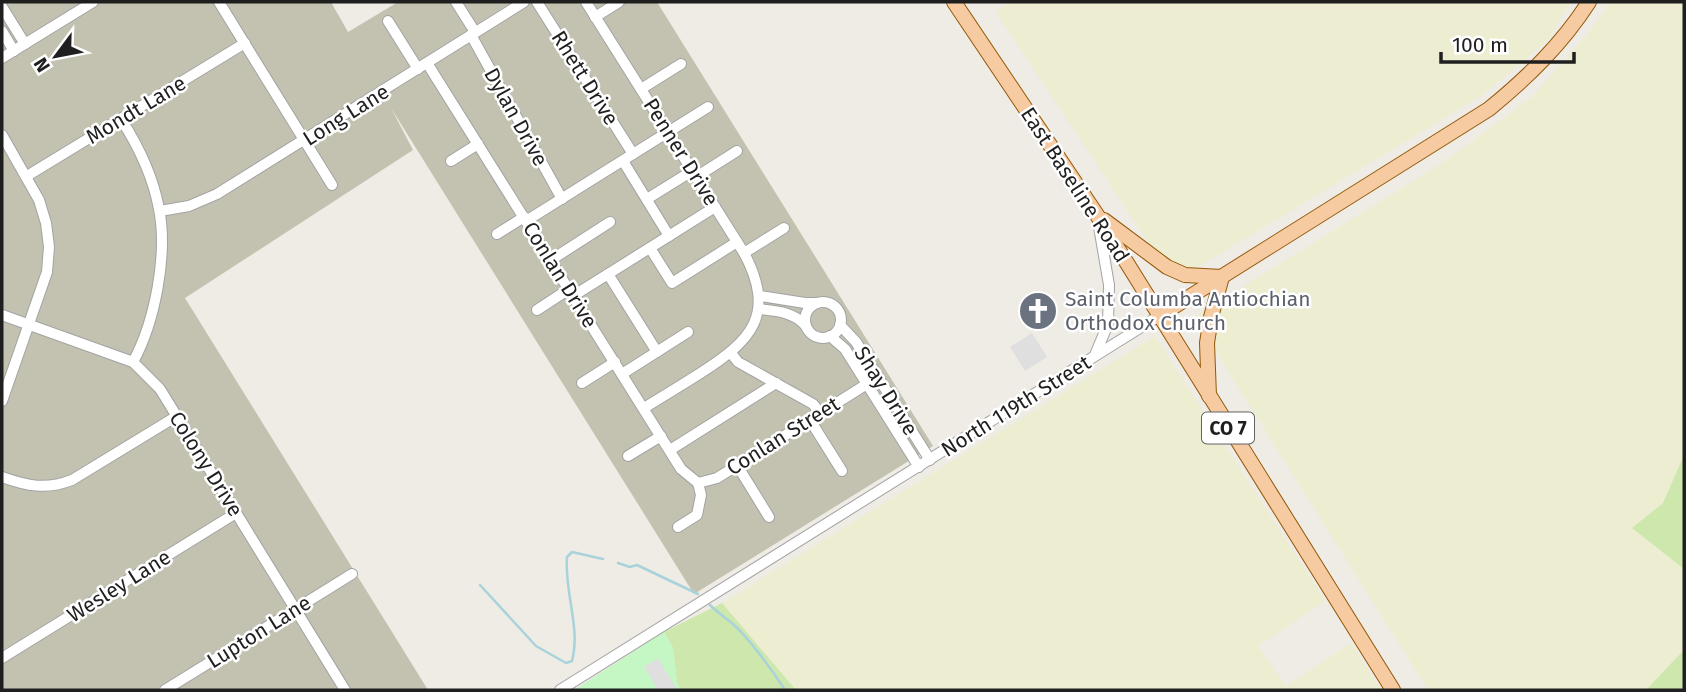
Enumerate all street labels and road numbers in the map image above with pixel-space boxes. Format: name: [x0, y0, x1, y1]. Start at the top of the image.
street label: Rhett Drive: [546, 26, 624, 130]
street label: Dylan Drive: [478, 63, 554, 171]
street label: Mondt Lane: [81, 70, 191, 150]
street label: Long Lane: [298, 78, 394, 152]
street label: Penner Drive: [638, 93, 724, 211]
street label: East Baseline Road: [1015, 102, 1135, 268]
street label: Conlan Drive: [517, 217, 603, 333]
street label: Shay Drive: [848, 342, 924, 440]
street label: North 119th Street: [936, 349, 1096, 462]
street label: Conlan Street: [722, 391, 845, 481]
street label: Colony Drive: [163, 407, 249, 521]
road number: CO 7: [1202, 412, 1254, 444]
street label: Wesley Lane: [62, 544, 176, 628]
street label: Lupton Lane: [202, 590, 316, 674]

